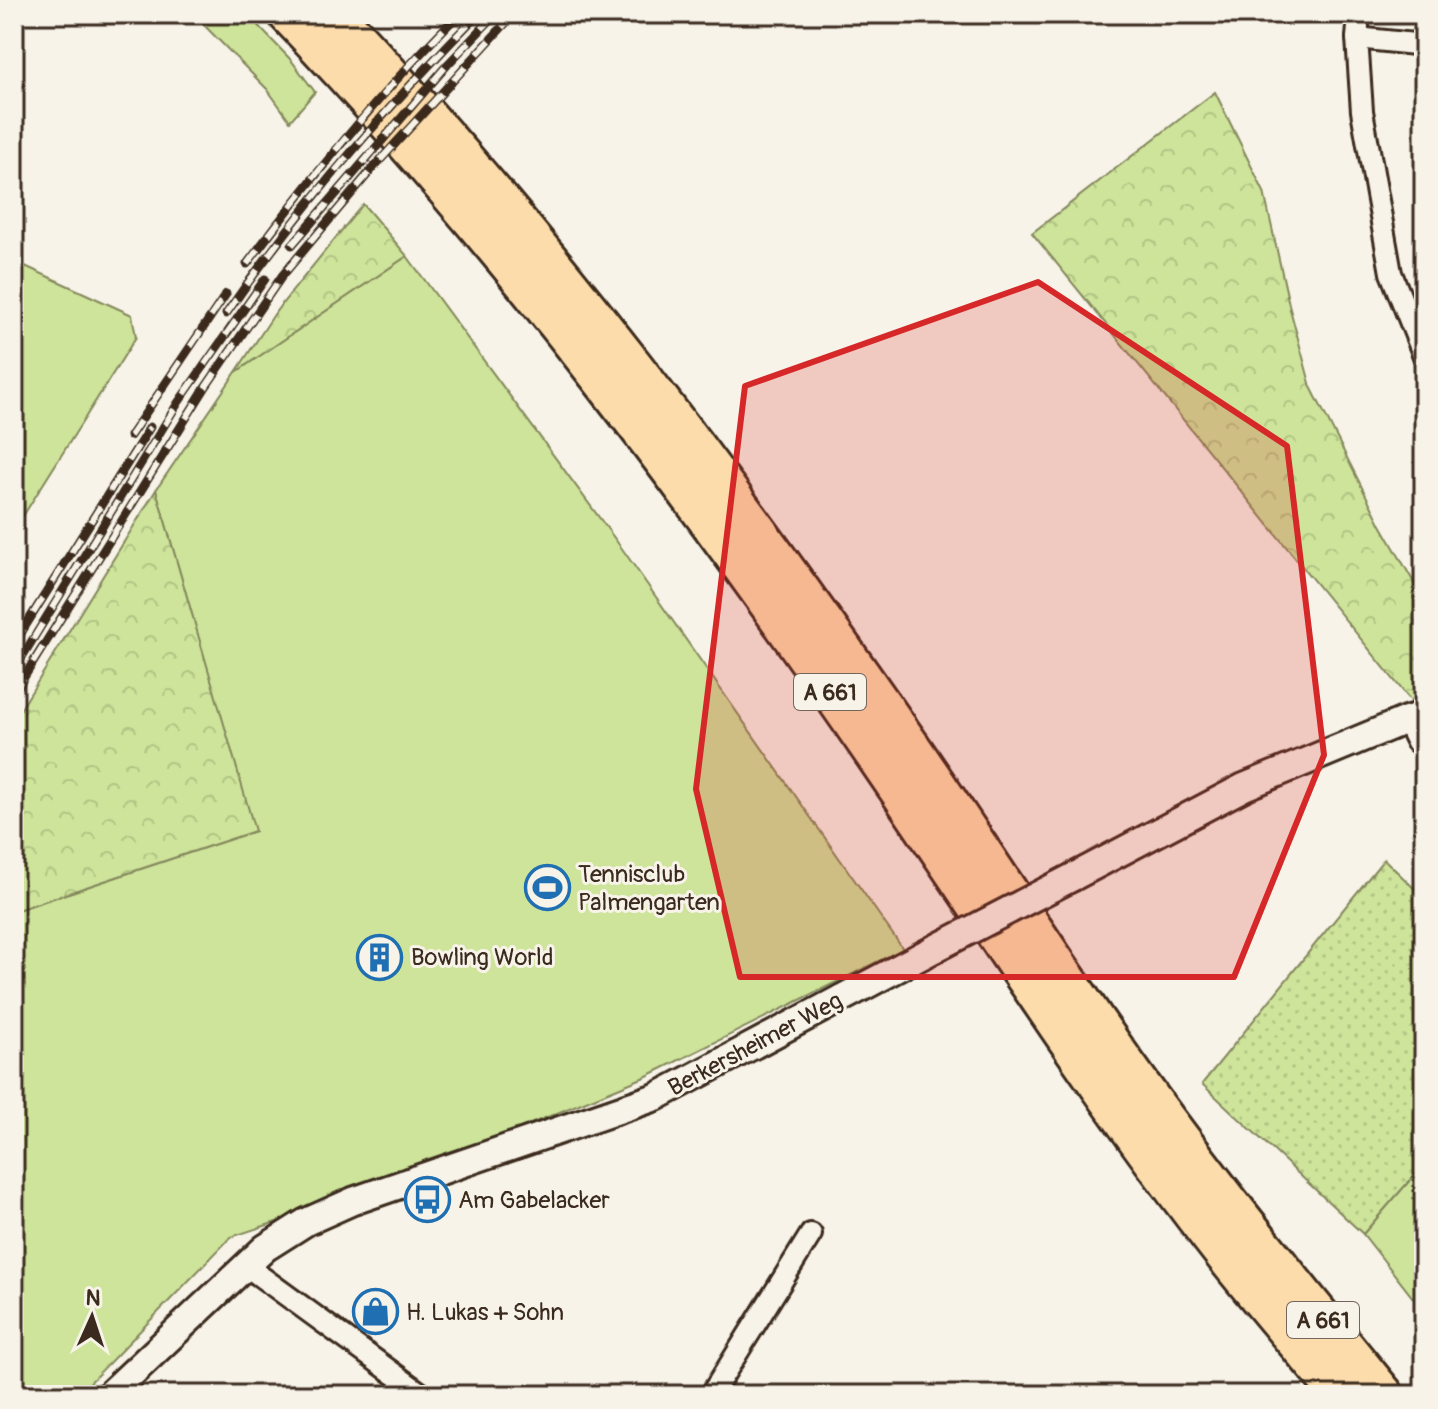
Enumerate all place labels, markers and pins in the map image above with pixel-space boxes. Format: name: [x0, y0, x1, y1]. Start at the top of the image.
place label: Tennisclub Palmengarten: [578, 860, 720, 917]
sports icon: Tennisclub Palmengarten: [523, 864, 571, 912]
building icon: Bowling World: [356, 933, 404, 981]
place label: Bowling World: [411, 943, 553, 972]
bus stop icon: Am Gabelacker: [403, 1176, 451, 1224]
place label: Am Gabelacker: [458, 1186, 610, 1215]
shop icon: H. Lukas + Sohn: [351, 1288, 399, 1336]
place label: H. Lukas + Sohn: [406, 1298, 564, 1327]

